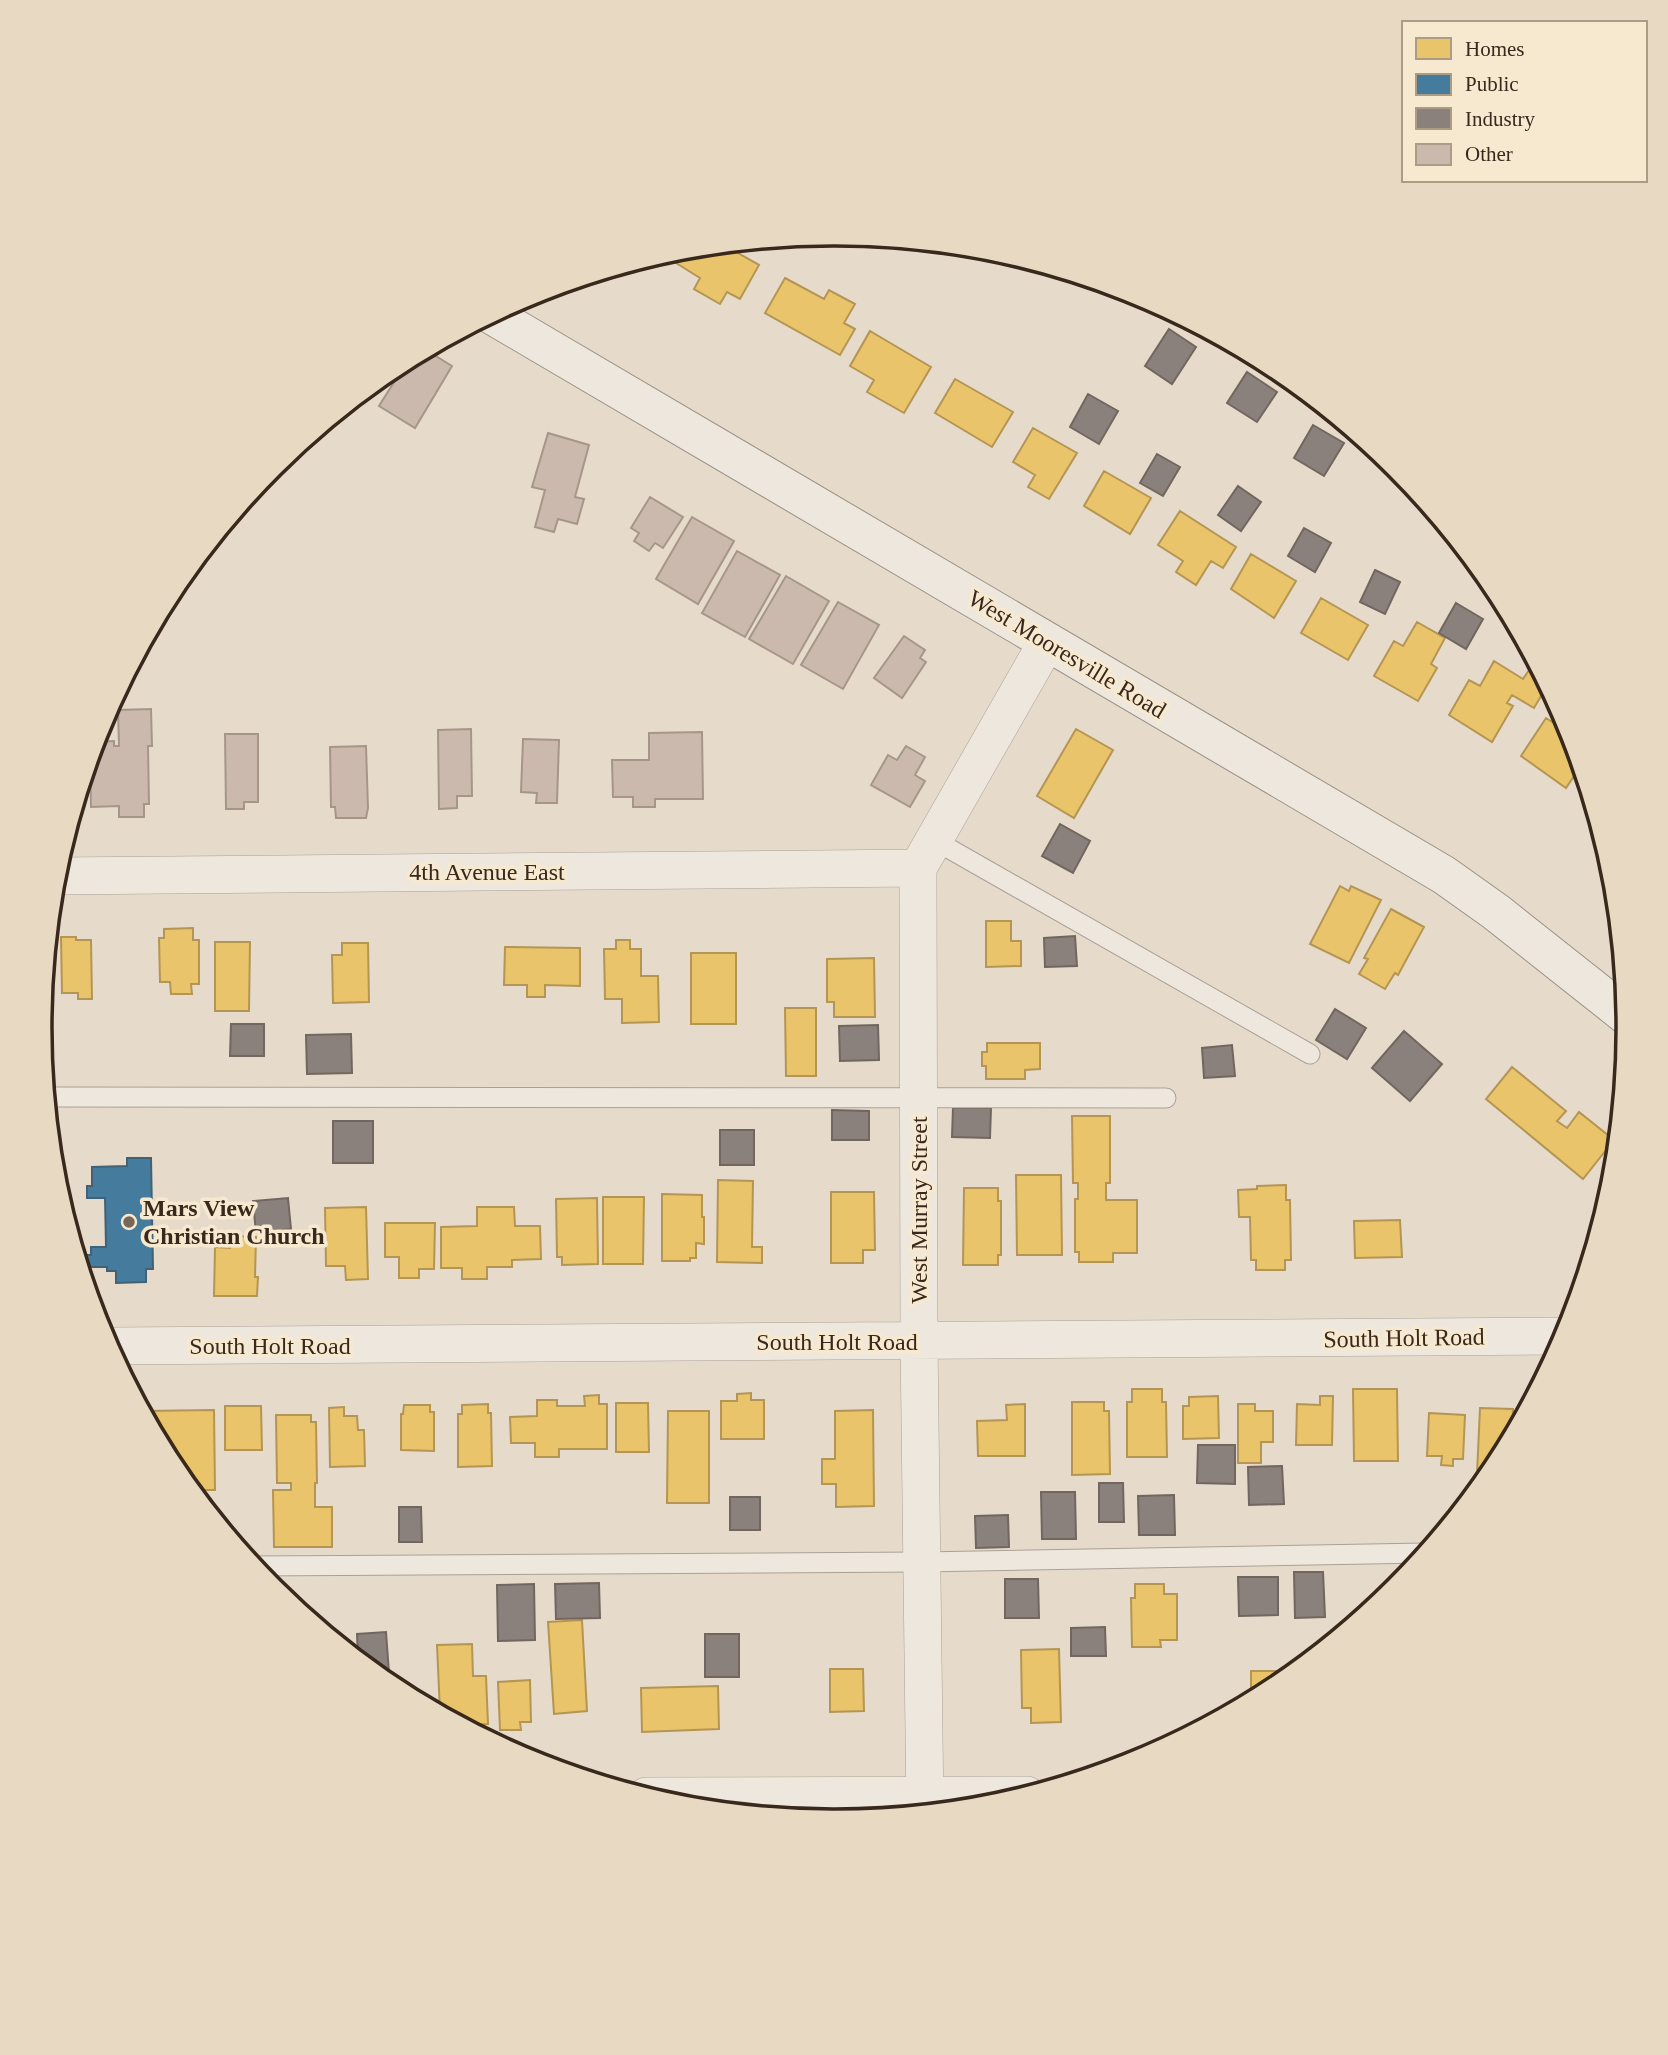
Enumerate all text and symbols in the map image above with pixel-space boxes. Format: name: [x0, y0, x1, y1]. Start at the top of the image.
legend: [1402, 21, 1647, 182]
text: Homes: [1465, 37, 1525, 61]
text: Public: [1465, 72, 1519, 96]
text: Industry: [1465, 107, 1535, 131]
text: Other: [1465, 142, 1513, 166]
street label: West Mooresville Road: [963, 585, 1171, 723]
street label: 4th Avenue East: [409, 859, 565, 885]
street label: West Murray Street: [906, 1116, 932, 1304]
place label: Mars View Christian Church: [143, 1195, 325, 1249]
marker: Mars View Christian Church: [121, 1214, 137, 1230]
street label: South Holt Road: [1323, 1324, 1485, 1352]
street label: South Holt Road: [756, 1329, 918, 1355]
street label: South Holt Road: [189, 1333, 351, 1359]

